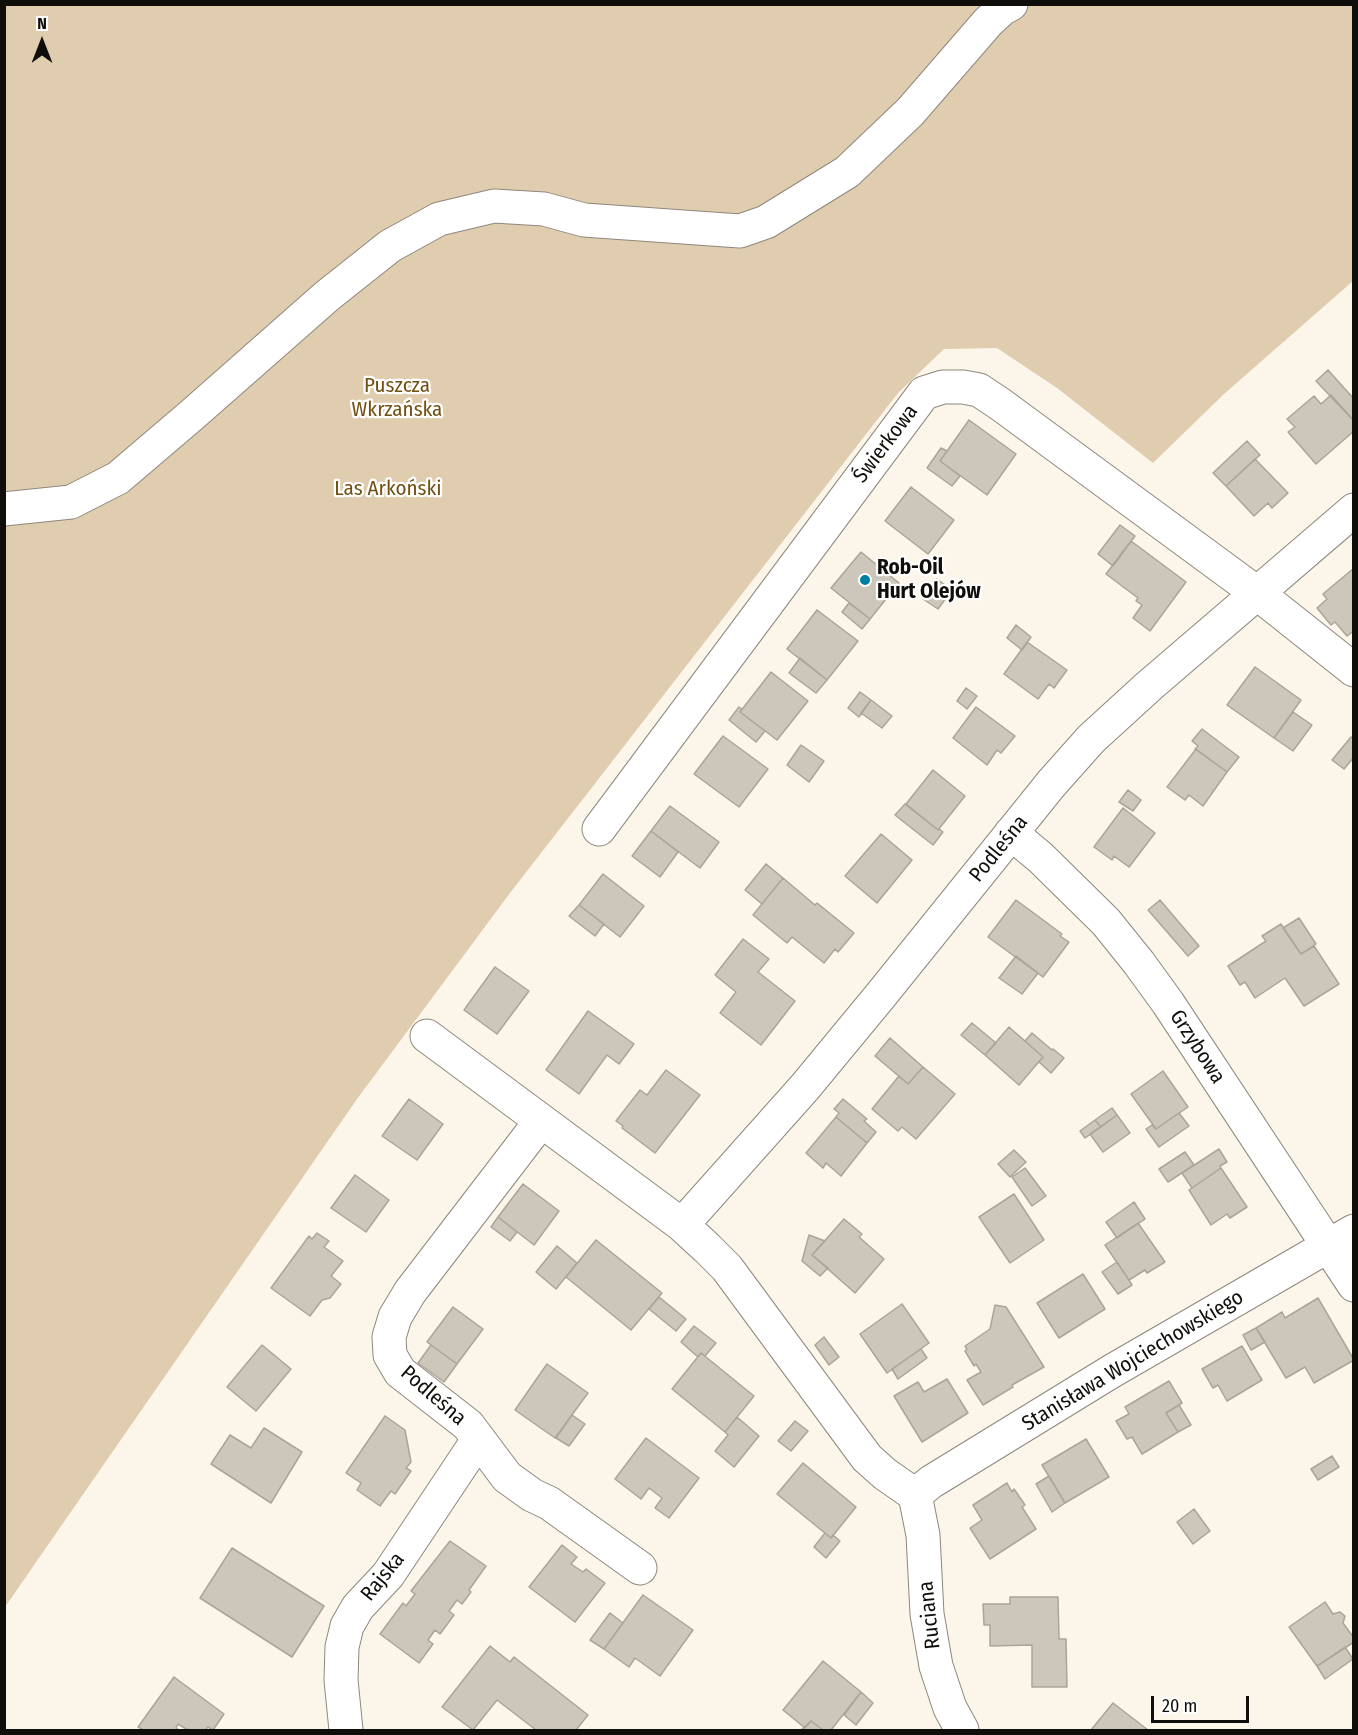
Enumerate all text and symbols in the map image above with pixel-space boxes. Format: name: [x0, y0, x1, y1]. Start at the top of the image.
north arrow: [12, 12, 72, 72]
text: N: [37, 14, 47, 33]
park label: Puszcza Wkrzańska: [352, 373, 442, 423]
street label: Świerkowa: [848, 400, 924, 488]
park label: Las Arkoński: [334, 476, 442, 502]
place label: Rob-Oil Hurt Olejów: [877, 555, 981, 605]
marker: Rob-Oil Hurt Olejów: [858, 573, 872, 587]
street label: Podleśna: [964, 810, 1034, 888]
street label: Grzybowa: [1164, 1005, 1230, 1089]
street label: Stanisława Wojciechowskiego: [1018, 1285, 1248, 1437]
street label: Podleśna: [395, 1361, 471, 1431]
street label: Rajska: [356, 1548, 410, 1606]
street label: Ruciana: [914, 1580, 946, 1650]
scale bar: [1154, 1684, 1252, 1722]
text: 20 m: [1162, 1695, 1197, 1717]

